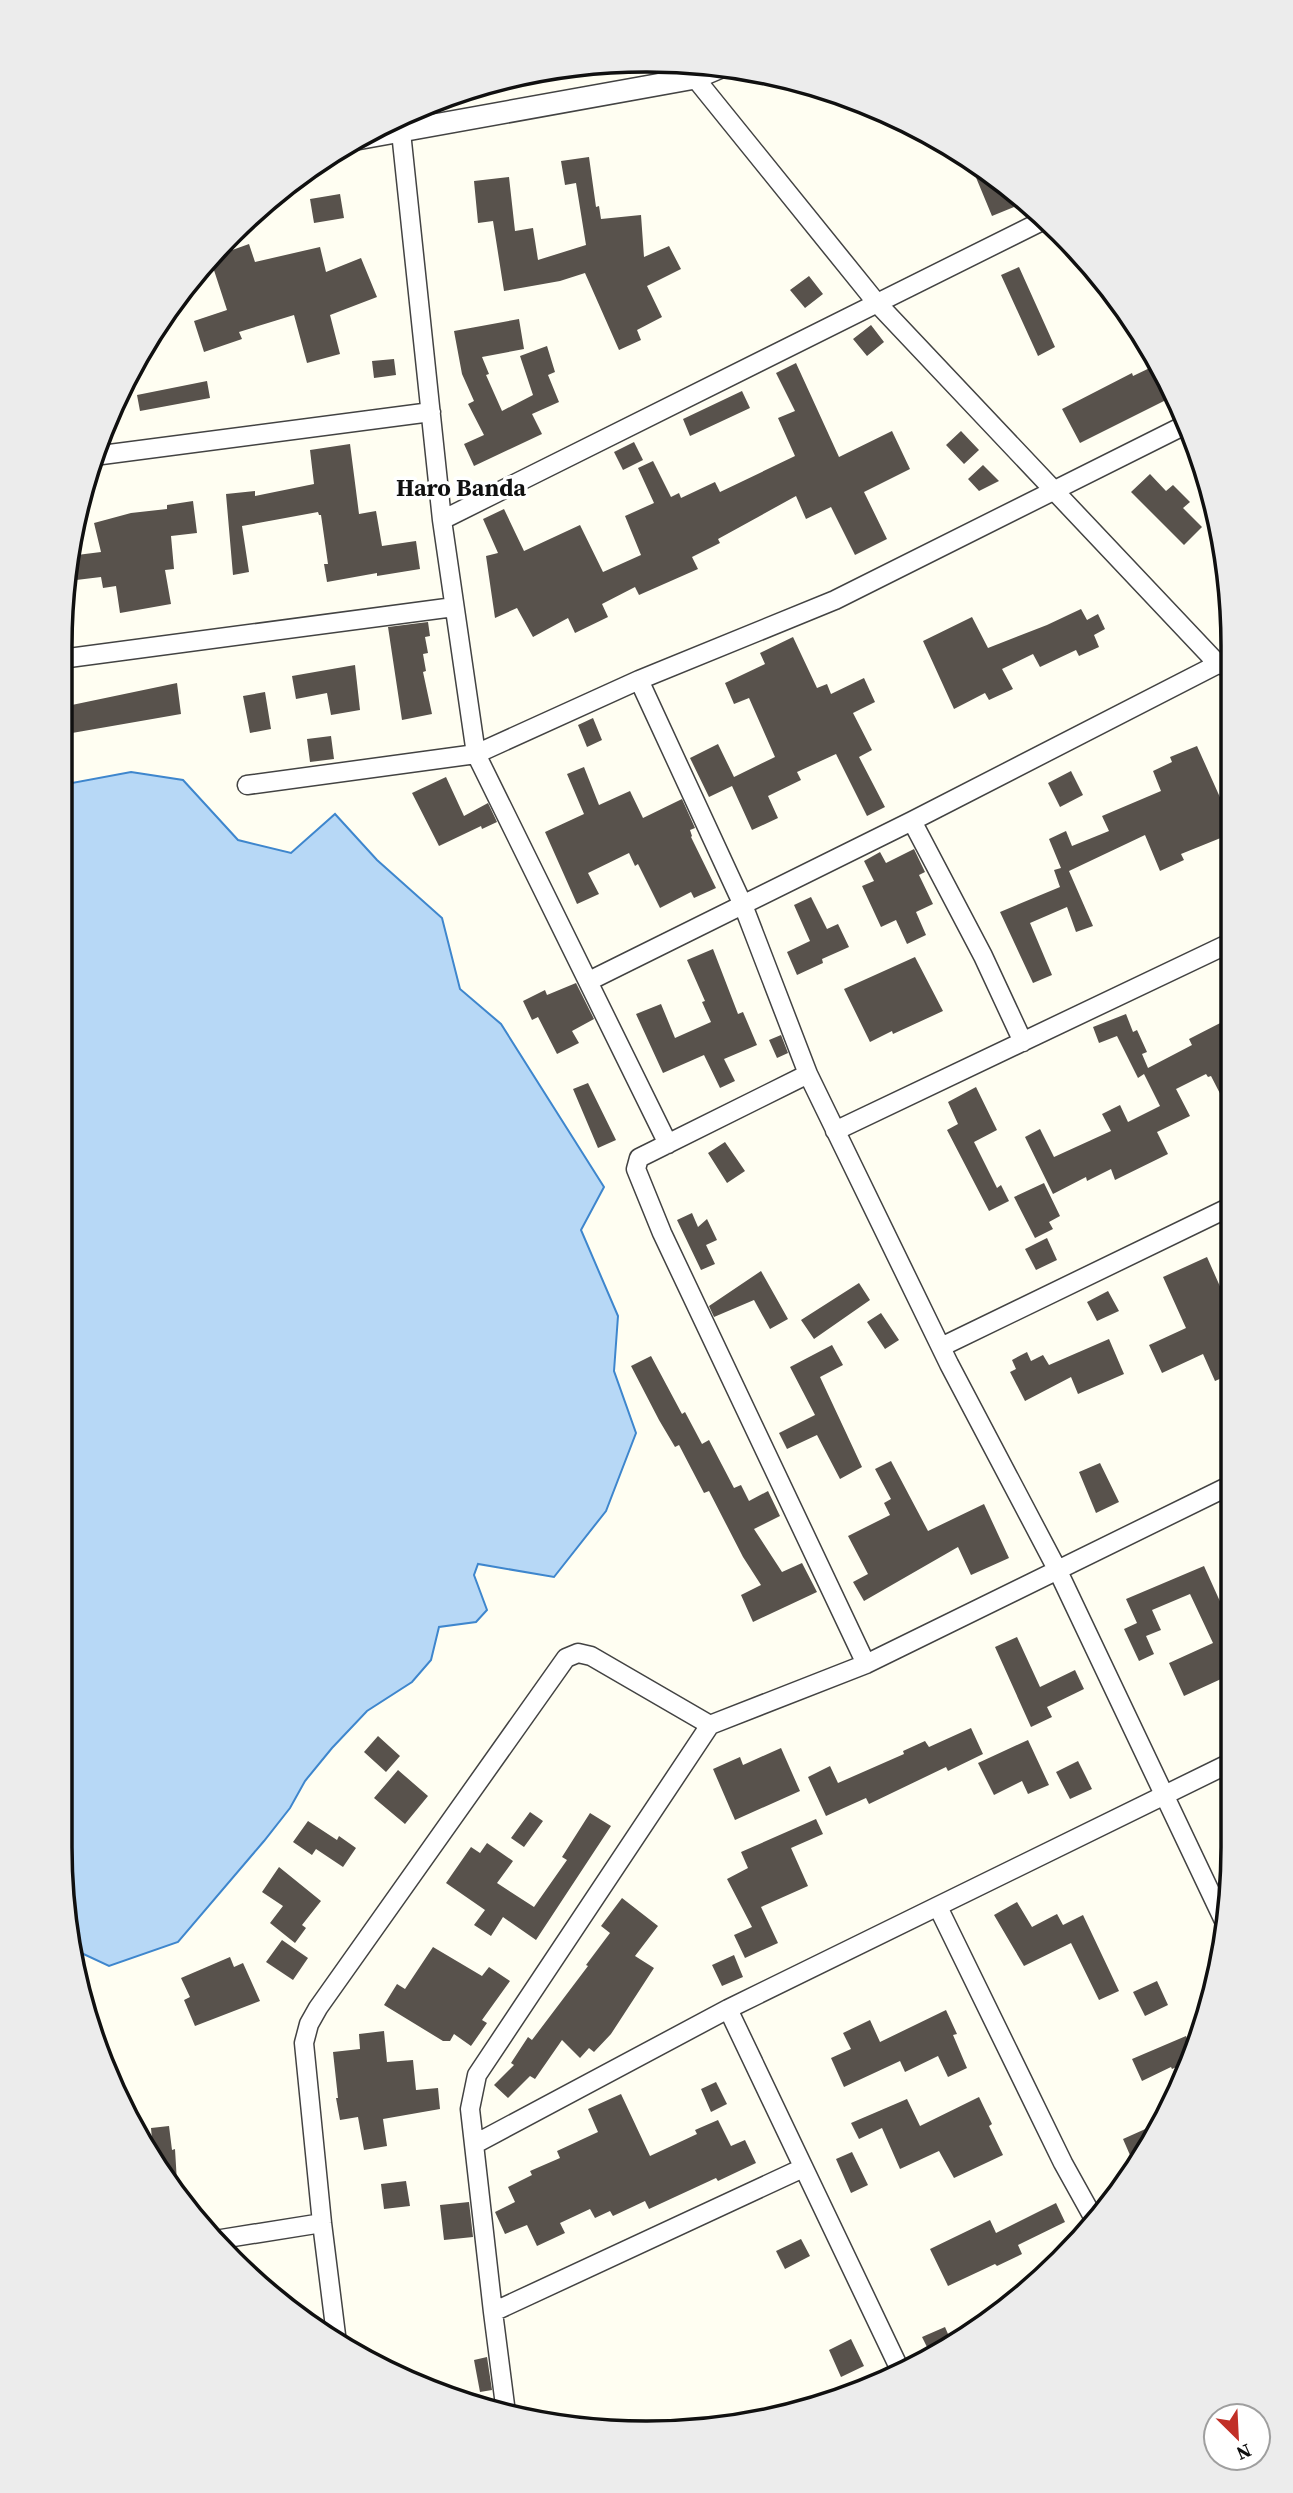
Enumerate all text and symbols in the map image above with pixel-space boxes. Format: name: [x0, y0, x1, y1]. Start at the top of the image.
district label: Haro Banda: [396, 471, 526, 504]
north arrow: [1202, 2402, 1272, 2472]
text: N: [1232, 2438, 1256, 2467]

